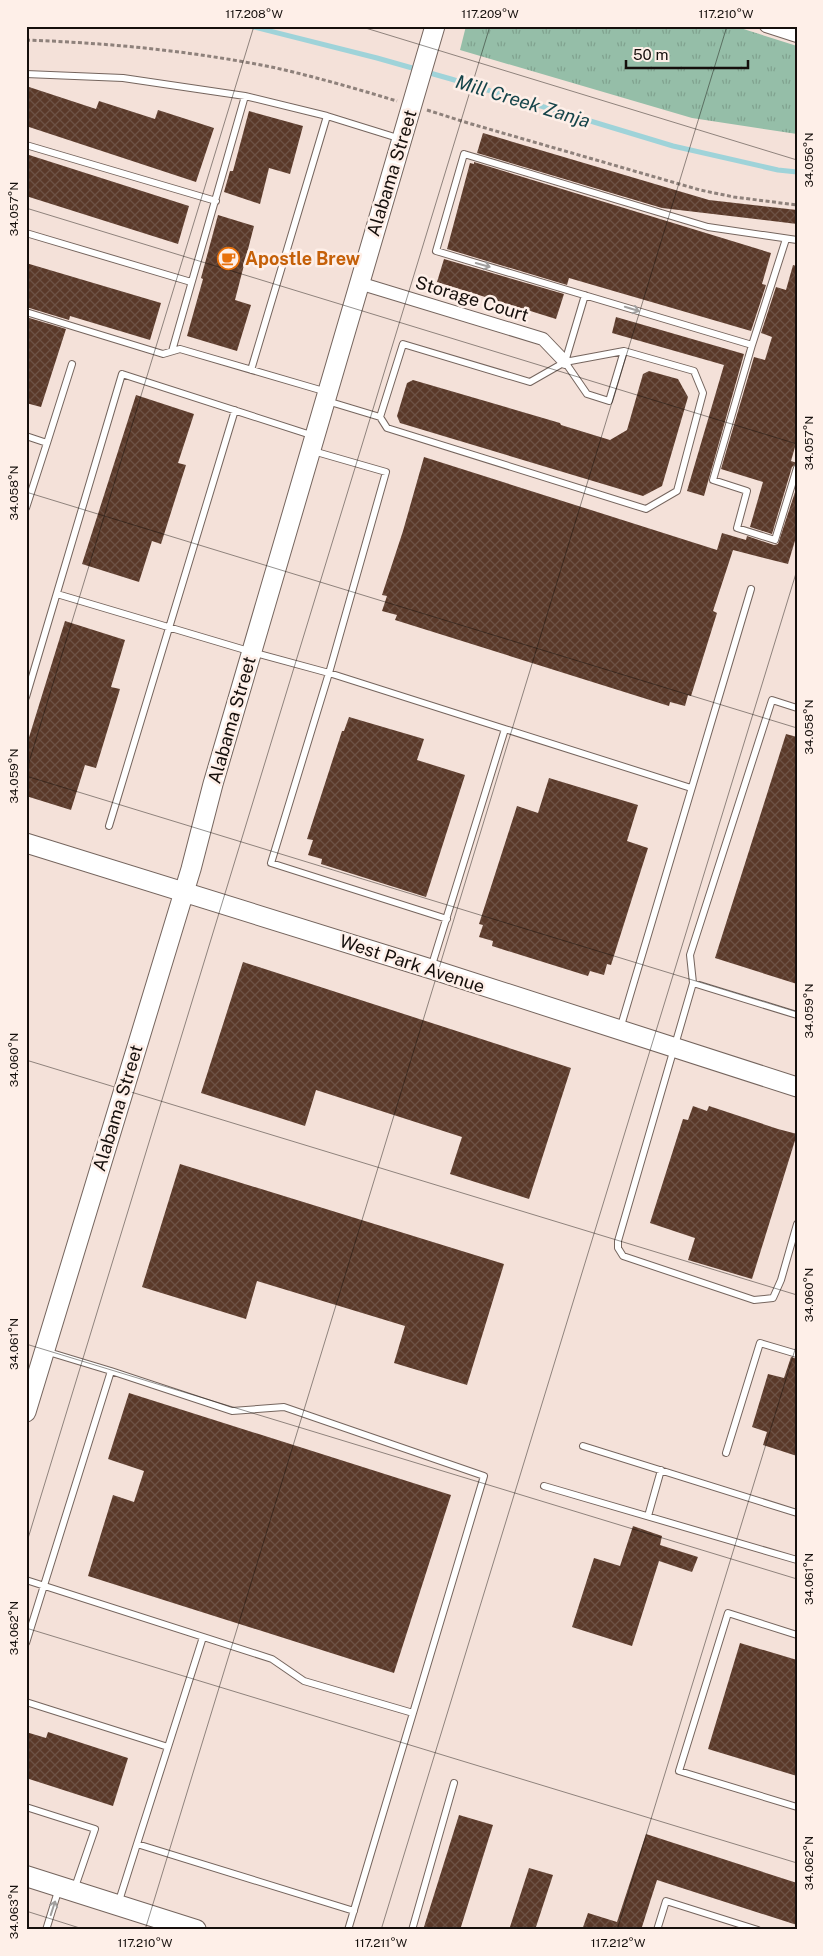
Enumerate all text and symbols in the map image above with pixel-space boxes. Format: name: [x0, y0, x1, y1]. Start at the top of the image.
text: 117.208°W: [225, 7, 283, 21]
text: 117.209°W: [461, 7, 519, 21]
text: 117.210°W: [699, 7, 754, 21]
scale bar: [626, 38, 748, 70]
text: 50 m: [633, 46, 668, 63]
water label: Mill Creek Zanja: [453, 70, 593, 132]
street label: Alabama Street: [362, 107, 421, 239]
text: 34.056°N: [802, 133, 816, 187]
text: 34.057°N: [7, 182, 21, 236]
cafe icon: Apostle Brew: [217, 247, 241, 271]
place label: Apostle Brew: [245, 248, 360, 269]
one-way arrow: [474, 260, 490, 270]
street label: Storage Court: [413, 271, 531, 326]
one-way arrow: [623, 304, 639, 314]
text: 34.057°N: [802, 416, 816, 470]
text: 34.058°N: [7, 465, 21, 521]
street label: Alabama Street: [203, 654, 260, 786]
text: 34.058°N: [802, 699, 816, 755]
text: 34.059°N: [7, 749, 21, 803]
street label: West Park Avenue: [337, 930, 487, 997]
text: 34.059°N: [802, 984, 816, 1038]
text: 34.060°N: [7, 1033, 21, 1087]
street label: Alabama Street: [88, 1042, 147, 1174]
text: 34.060°N: [802, 1268, 816, 1322]
text: 34.061°N: [7, 1318, 21, 1370]
text: 34.061°N: [802, 1553, 816, 1605]
text: 34.062°N: [7, 1601, 21, 1655]
text: 34.062°N: [802, 1836, 816, 1890]
text: 34.063°N: [7, 1885, 21, 1939]
one-way arrow: [48, 1900, 58, 1916]
text: 117.210°W: [118, 1936, 173, 1950]
text: 117.211°W: [355, 1936, 408, 1950]
text: 117.212°W: [591, 1936, 646, 1950]

